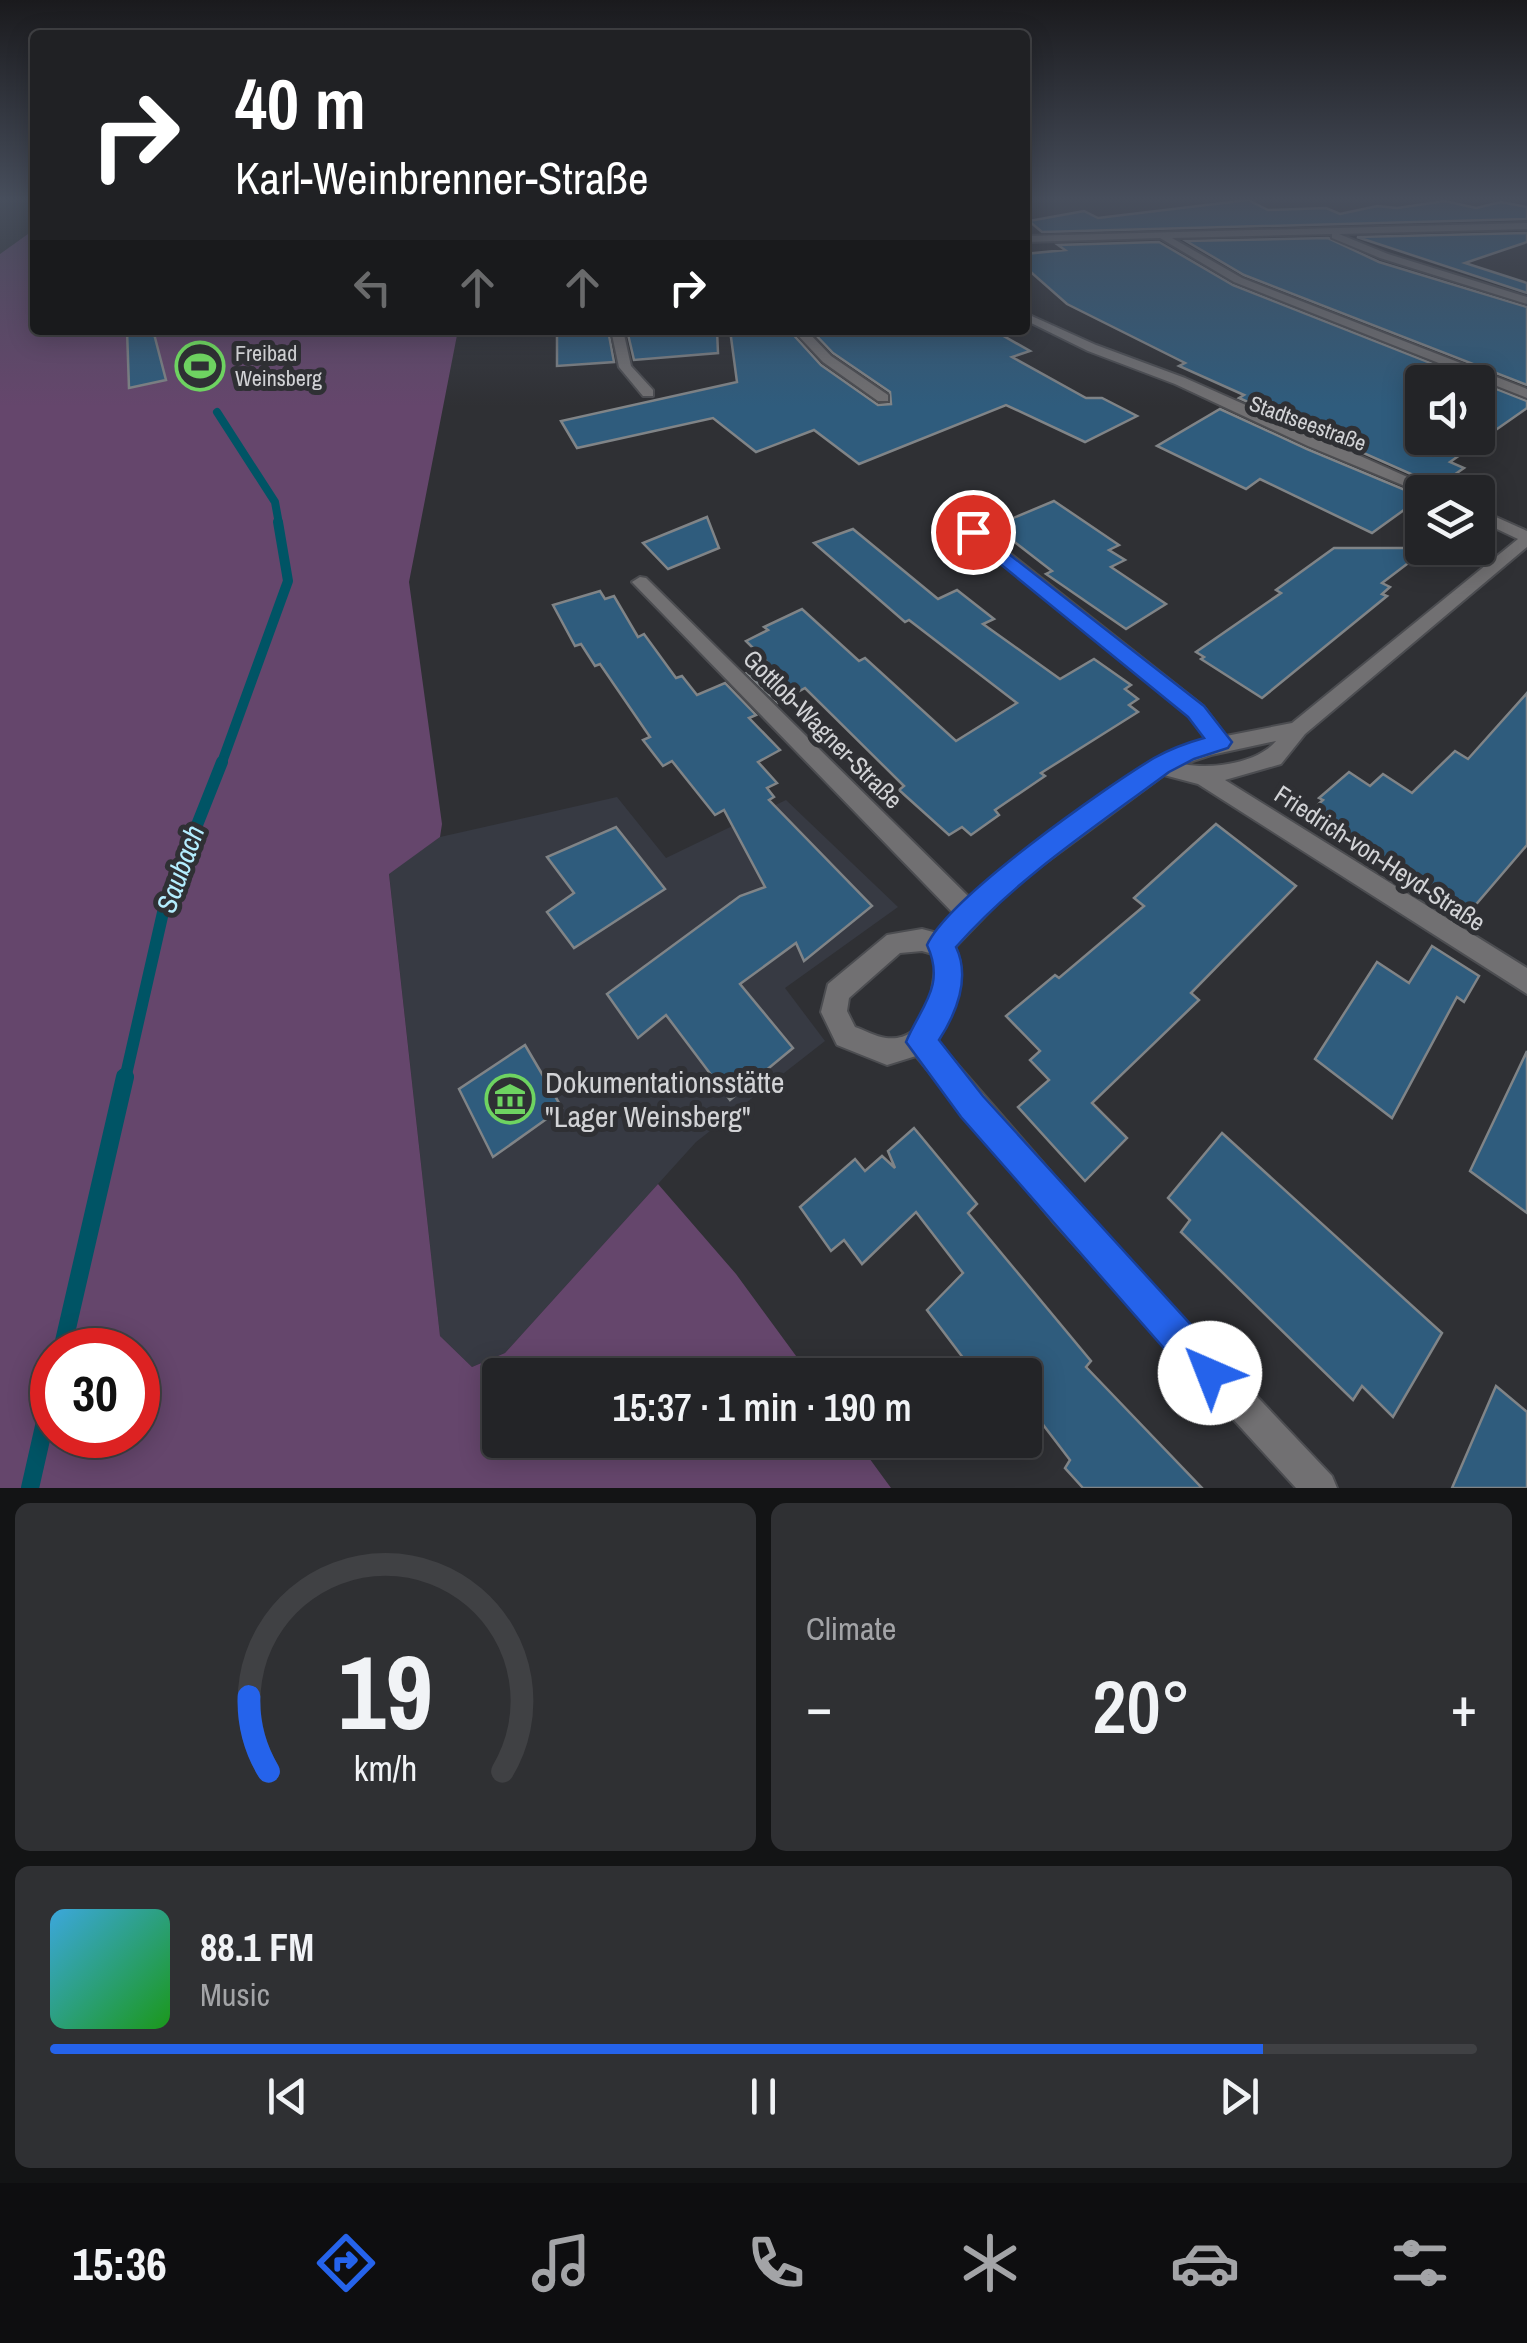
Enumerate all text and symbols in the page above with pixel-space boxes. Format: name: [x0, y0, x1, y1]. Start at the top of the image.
text: 40 m: [235, 57, 366, 151]
icon: right: [70, 70, 200, 200]
text: Karl-Weinbrenner-Straße: [235, 147, 649, 208]
icon: left: [345, 260, 400, 315]
icon: ahead: [450, 260, 505, 315]
icon: ahead: [555, 260, 610, 315]
icon: right: [660, 260, 715, 315]
place label: Freibad Weinsberg: [235, 338, 322, 393]
sports icon: Freibad Weinsberg: [174, 340, 226, 392]
map controls: [1405, 365, 1495, 565]
button: sound: [1405, 365, 1495, 455]
street label: Stadtseestraße: [1245, 388, 1371, 458]
button: layers: [1405, 475, 1495, 565]
pin: [931, 490, 1016, 575]
icon: arrive: [946, 505, 1001, 560]
street label: Gottlob-Wagner-Straße: [736, 642, 910, 816]
street label: Friedrich-von-Heyd-Straße: [1268, 777, 1492, 939]
water label: Saubach: [147, 820, 213, 918]
place label: Dokumentationsstätte "Lager Weinsberg": [545, 1062, 784, 1136]
museum icon: Dokumentationsstätte "Lager Weinsberg": [484, 1073, 536, 1125]
position arrow: [1158, 1321, 1262, 1425]
speed limit sign: 30: [30, 1328, 160, 1458]
text: 15:37 · 1 min · 190 m: [612, 1382, 912, 1433]
text: Climate: [806, 1607, 896, 1650]
text: 19: [338, 1621, 433, 1761]
text: 20°: [1092, 1655, 1191, 1756]
text: −: [806, 1669, 832, 1743]
text: +: [1451, 1669, 1477, 1743]
text: km/h: [354, 1744, 417, 1792]
text: 88.1 FM: [200, 1922, 314, 1973]
text: Music: [200, 1973, 270, 2016]
icon: previous: [260, 2069, 315, 2124]
icon: pause: [736, 2069, 791, 2124]
icon: next: [1212, 2069, 1267, 2124]
icon: directions: [311, 2228, 381, 2298]
icon: music: [526, 2228, 596, 2298]
icon: phone: [741, 2228, 811, 2298]
icon: climate: [955, 2228, 1025, 2298]
icon: car: [1170, 2228, 1240, 2298]
icon: filters: [1385, 2228, 1455, 2298]
text: 15:36: [72, 2233, 167, 2294]

